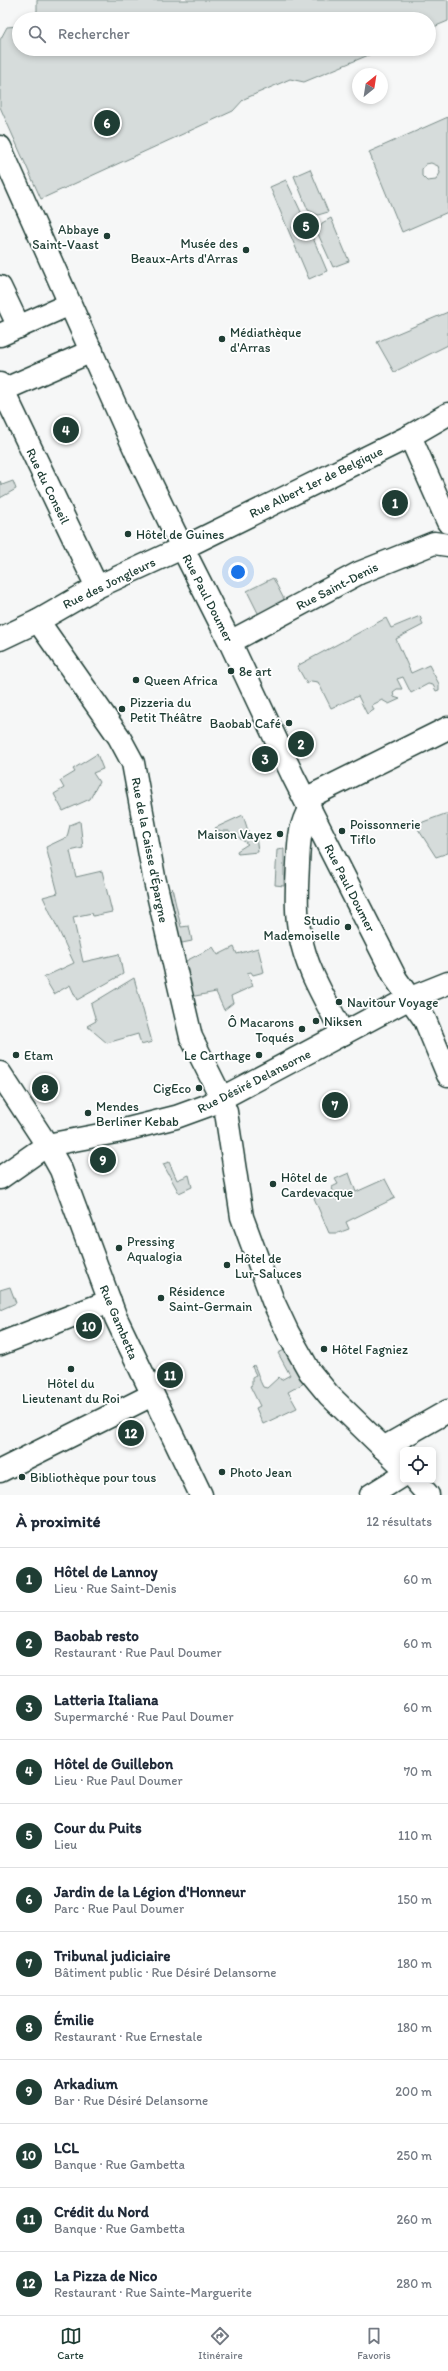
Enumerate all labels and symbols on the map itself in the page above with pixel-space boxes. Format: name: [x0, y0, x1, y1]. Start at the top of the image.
north arrow: [352, 68, 388, 104]
pin: 6: [94, 108, 120, 138]
pin: 5: [293, 211, 319, 241]
place label: Abbaye Saint-Vaast: [32, 222, 99, 252]
marker: Abbaye Saint-Vaast: [102, 231, 112, 241]
place label: Musée des Beaux-Arts d'Arras: [131, 236, 238, 266]
marker: Musée des Beaux-Arts d'Arras: [241, 245, 251, 255]
place label: Médiathèque d'Arras: [230, 325, 301, 355]
marker: Médiathèque d'Arras: [217, 334, 227, 344]
pin: 4: [53, 415, 79, 445]
street label: Rue Albert 1er de Belgique: [247, 443, 385, 521]
street label: Rue du Conseil: [23, 446, 73, 527]
pin: 1: [382, 488, 408, 518]
place label: Hôtel de Guines: [136, 527, 224, 542]
marker: Hôtel de Guines: [123, 529, 133, 539]
street label: Rue Paul Doumer: [179, 552, 237, 645]
street label: Rue des Jongleurs: [60, 554, 158, 612]
street label: Rue Saint-Denis: [293, 559, 381, 613]
your location: [228, 562, 248, 582]
place label: 8e art: [239, 664, 272, 679]
marker: 8e art: [226, 666, 236, 676]
place label: Queen Africa: [144, 673, 218, 688]
marker: Queen Africa: [131, 675, 141, 685]
place label: Pizzeria du Petit Théâtre: [130, 695, 202, 725]
marker: Pizzeria du Petit Théâtre: [117, 704, 127, 714]
place label: Baobab Café: [210, 716, 281, 731]
marker: Baobab Café: [284, 718, 294, 728]
pin: 2: [288, 729, 314, 759]
pin: 3: [252, 744, 278, 774]
street label: Rue de la Caisse d'Épargne: [129, 776, 171, 924]
place label: Poissonnerie Tiflo: [350, 817, 421, 847]
marker: Poissonnerie Tiflo: [337, 826, 347, 836]
place label: Maison Vayez: [197, 827, 272, 842]
marker: Maison Vayez: [275, 829, 285, 839]
street label: Rue Paul Doumer: [321, 842, 379, 935]
place label: Studio Mademoiselle: [264, 913, 340, 943]
marker: Studio Mademoiselle: [343, 922, 353, 932]
place label: Navitour Voyage: [347, 995, 438, 1010]
marker: Navitour Voyage: [334, 997, 344, 1007]
place label: Niksen: [324, 1014, 363, 1029]
place label: Ô Macarons Toqués: [228, 1015, 294, 1045]
marker: Niksen: [311, 1016, 321, 1026]
marker: Ô Macarons Toqués: [297, 1024, 307, 1034]
street label: Rue Désiré Delansorne: [195, 1046, 313, 1116]
place label: Etam: [24, 1048, 54, 1063]
place label: Le Carthage: [184, 1048, 251, 1063]
marker: Etam: [11, 1050, 21, 1060]
marker: Le Carthage: [254, 1050, 264, 1060]
pin: 8: [32, 1073, 58, 1103]
place label: CigEco: [153, 1081, 191, 1096]
marker: CigEco: [194, 1083, 204, 1093]
pin: 7: [322, 1090, 348, 1120]
place label: Mendes Berliner Kebab: [96, 1099, 179, 1129]
marker: Mendes Berliner Kebab: [83, 1108, 93, 1118]
pin: 9: [90, 1145, 116, 1175]
place label: Hôtel de Cardevacque: [281, 1170, 353, 1200]
marker: Hôtel de Cardevacque: [268, 1179, 278, 1189]
place label: Pressing Aqualogia: [127, 1234, 183, 1264]
marker: Pressing Aqualogia: [114, 1243, 124, 1253]
place label: Hôtel de Lur-Saluces: [235, 1251, 302, 1281]
marker: Hôtel de Lur-Saluces: [222, 1260, 232, 1270]
street label: Rue Gambetta: [97, 1283, 142, 1362]
place label: Résidence Saint-Germain: [169, 1284, 252, 1314]
marker: Résidence Saint-Germain: [156, 1293, 166, 1303]
pin: 10: [76, 1311, 102, 1341]
place label: Hôtel Fagniez: [332, 1342, 408, 1357]
marker: Hôtel Fagniez: [319, 1344, 329, 1354]
pin: 11: [157, 1360, 183, 1390]
marker: Hôtel du Lieutenant du Roi: [66, 1364, 76, 1374]
place label: Hôtel du Lieutenant du Roi: [22, 1376, 120, 1406]
pin: 12: [118, 1418, 144, 1448]
place label: Photo Jean: [230, 1465, 292, 1480]
marker: Photo Jean: [217, 1467, 227, 1477]
place label: Bibliothèque pour tous: [30, 1470, 157, 1485]
marker: Bibliothèque pour tous: [17, 1472, 27, 1482]

